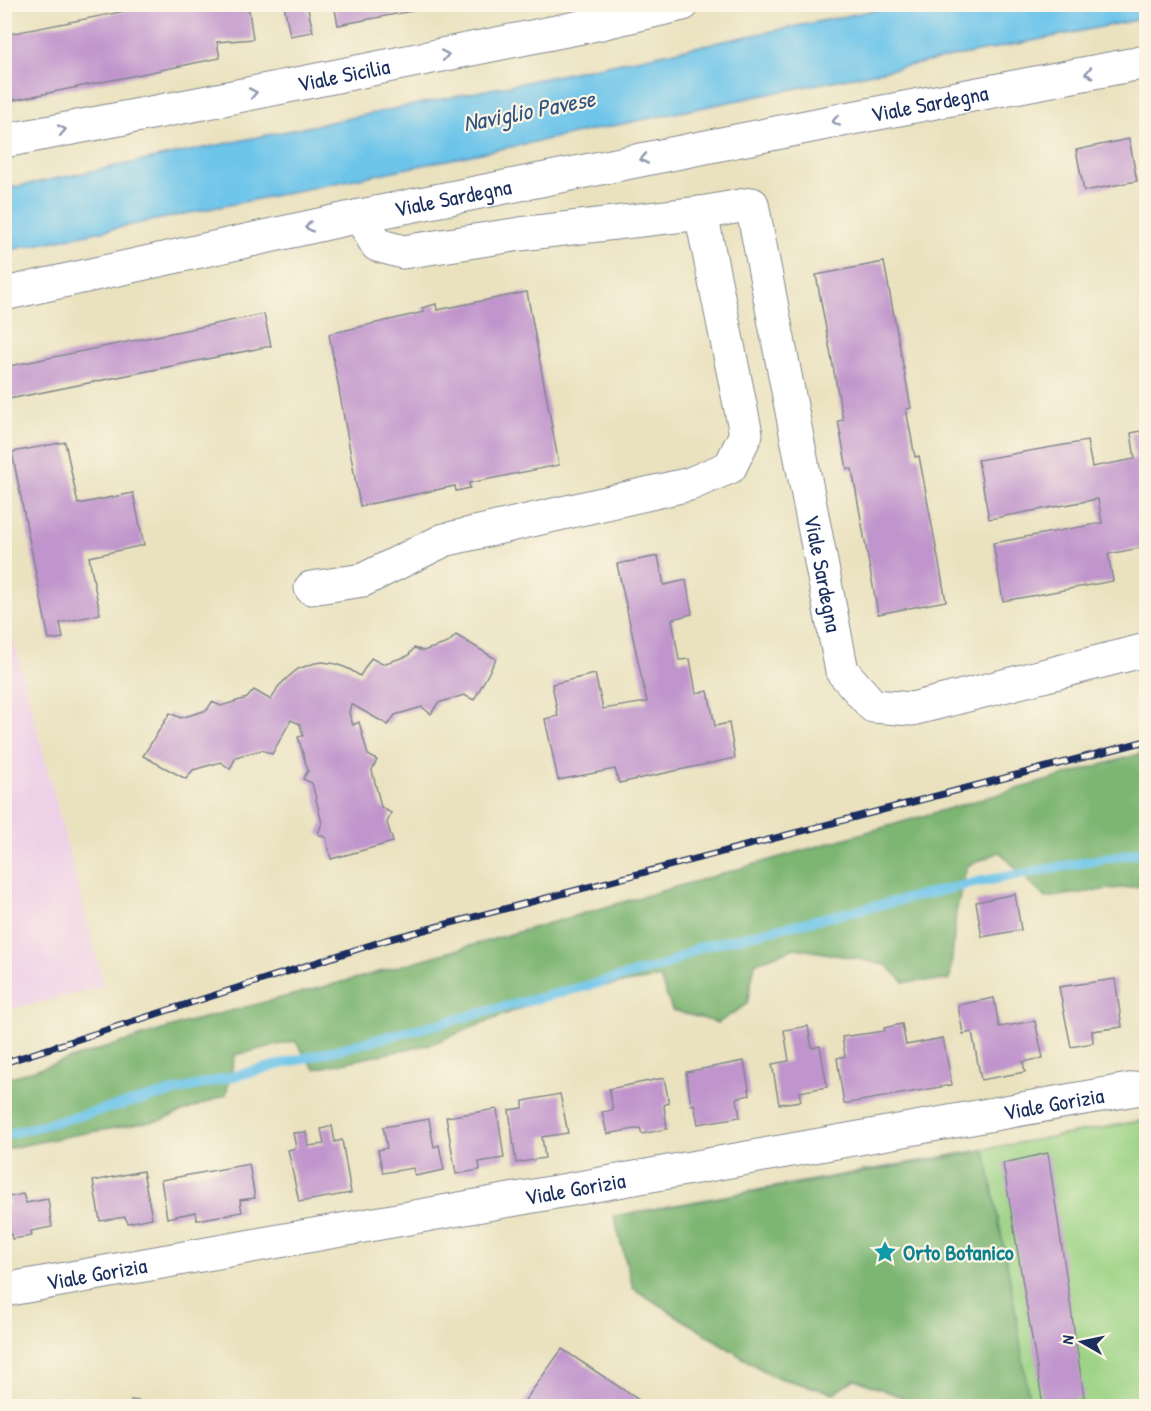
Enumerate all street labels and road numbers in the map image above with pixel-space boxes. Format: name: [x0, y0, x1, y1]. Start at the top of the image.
street label: Viale Sicilia: [295, 51, 393, 99]
street label: Viale Sardegna: [868, 77, 991, 129]
street label: Viale Sardegna: [392, 171, 514, 224]
street label: Viale Sardegna: [797, 512, 849, 635]
street label: Viale Gorizia: [1001, 1080, 1106, 1127]
street label: Viale Gorizia: [522, 1165, 628, 1212]
street label: Viale Gorizia: [44, 1250, 149, 1297]

